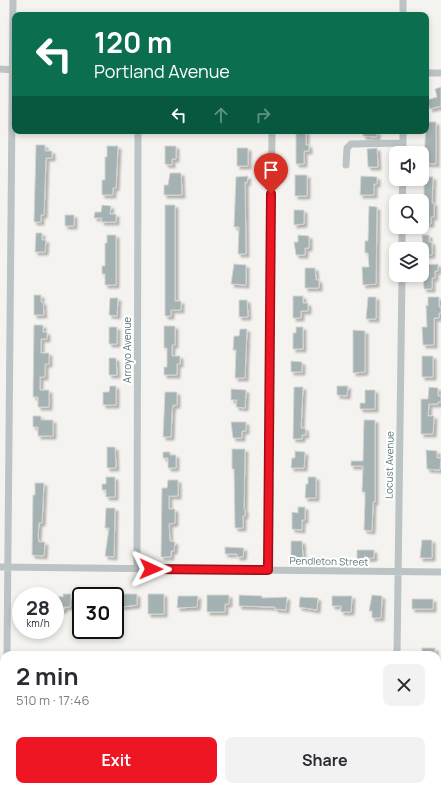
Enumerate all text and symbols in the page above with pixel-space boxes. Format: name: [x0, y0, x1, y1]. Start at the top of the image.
text: 120 m: [94, 23, 172, 61]
icon: left: [28, 28, 80, 80]
text: Portland Avenue: [94, 59, 230, 83]
icon: left: [168, 104, 190, 126]
icon: ahead: [210, 104, 232, 126]
icon: right: [252, 104, 274, 126]
map controls: [389, 146, 429, 282]
button: sound: [389, 146, 429, 186]
pin: [254, 153, 288, 194]
icon: arrive: [260, 159, 282, 181]
button: search: [389, 194, 429, 234]
button: layers: [389, 242, 429, 282]
street label: Arroyo Avenue: [120, 317, 134, 383]
street label: Locust Avenue: [381, 431, 397, 499]
position arrow: [130, 548, 172, 590]
street label: Pendleton Street: [290, 553, 368, 569]
speed limit sign: 30: [72, 587, 124, 639]
text: 28: [26, 594, 50, 621]
text: km/h: [26, 616, 50, 630]
text: 2 min: [16, 659, 78, 692]
button: close: [383, 664, 425, 706]
text: 510 m · 17:46: [16, 691, 90, 709]
button: Exit: [16, 737, 217, 783]
button: Share: [225, 737, 425, 783]

